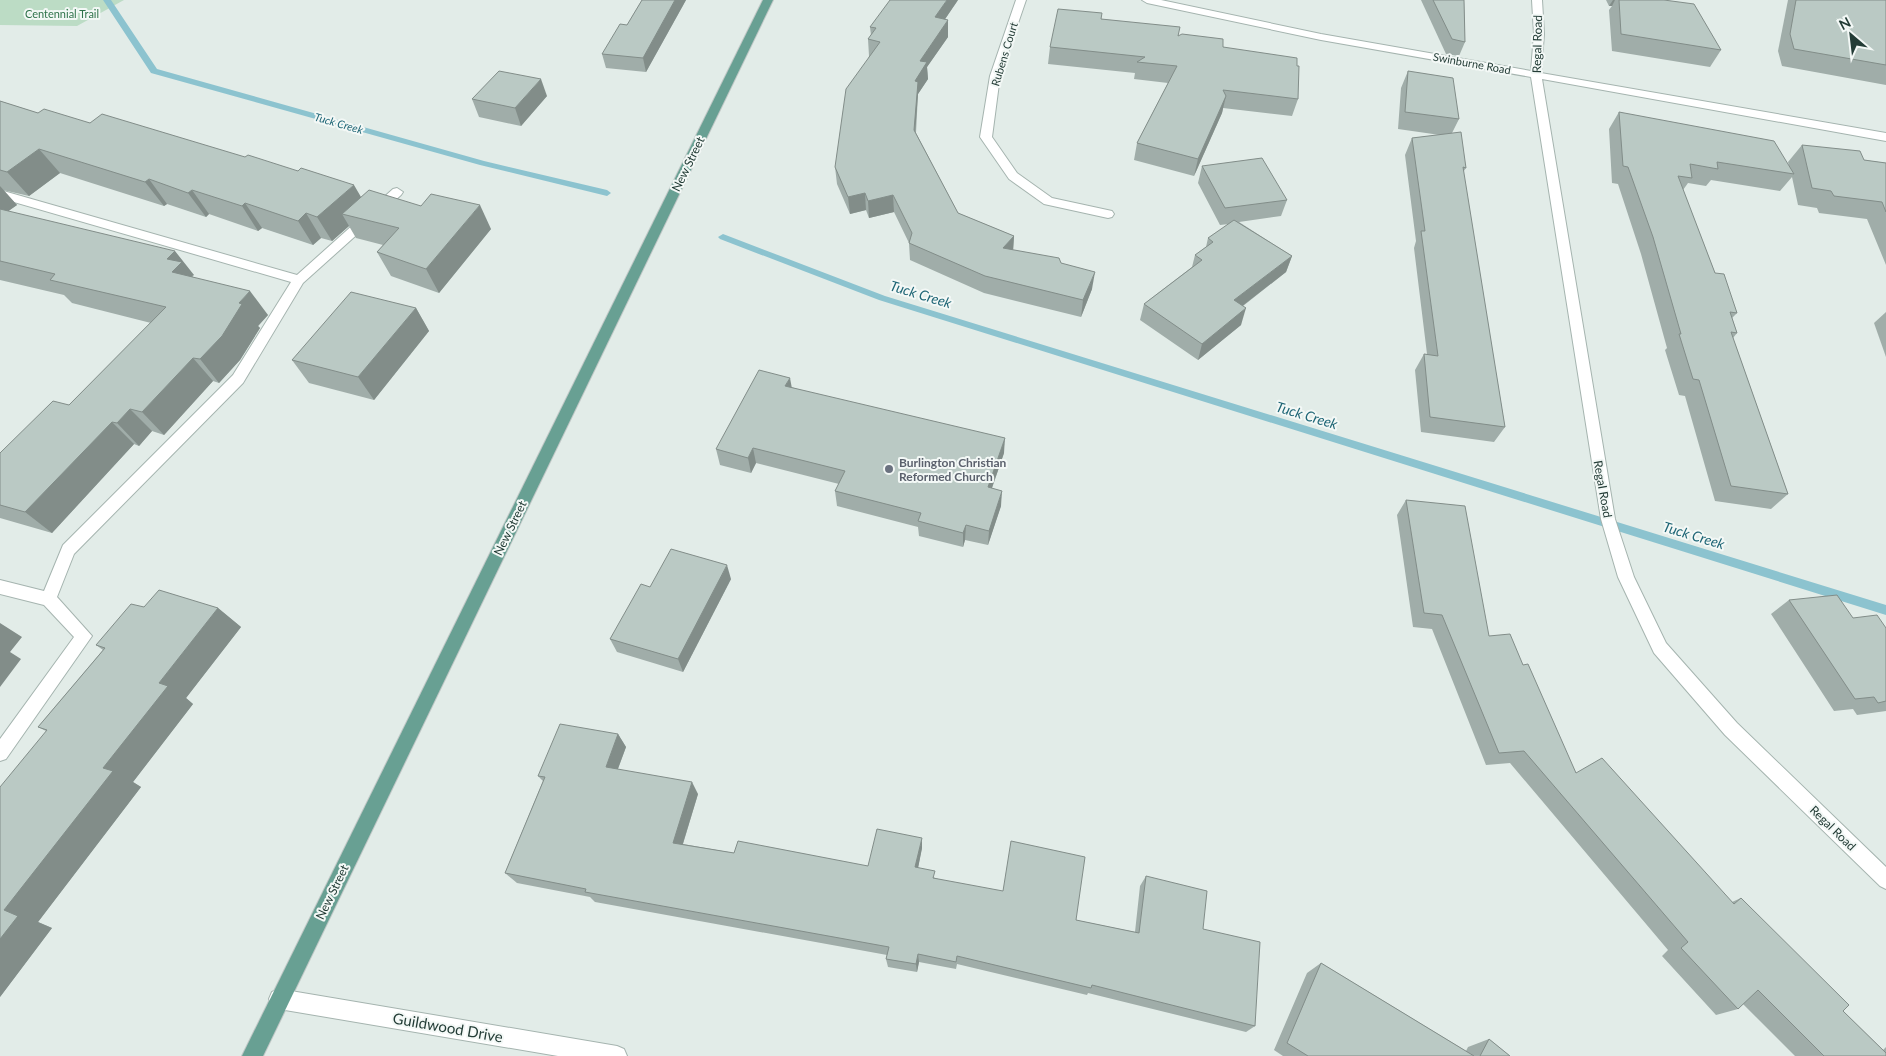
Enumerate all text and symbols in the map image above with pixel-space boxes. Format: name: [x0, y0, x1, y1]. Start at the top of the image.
park label: Centennial Trail: [25, 7, 99, 20]
north arrow: [1826, 10, 1876, 60]
text: N: [1836, 13, 1853, 33]
street label: Regal Road: [1529, 15, 1545, 73]
street label: Rubens Court: [988, 20, 1020, 87]
street label: Swinburne Road: [1432, 50, 1512, 76]
water label: Tuck Creek: [313, 110, 365, 136]
street label: New Street: [668, 134, 708, 194]
water label: Tuck Creek: [888, 277, 954, 311]
water label: Tuck Creek: [1274, 398, 1340, 432]
place label: Burlington Christian Reformed Church: [899, 455, 1006, 484]
street label: Regal Road: [1591, 459, 1615, 519]
marker: Burlington Christian Reformed Church: [883, 463, 895, 475]
street label: New Street: [490, 498, 530, 558]
water label: Tuck Creek: [1661, 518, 1727, 552]
street label: Regal Road: [1807, 802, 1859, 854]
street label: New Street: [312, 862, 352, 922]
street label: Guildwood Drive: [392, 1008, 505, 1046]

